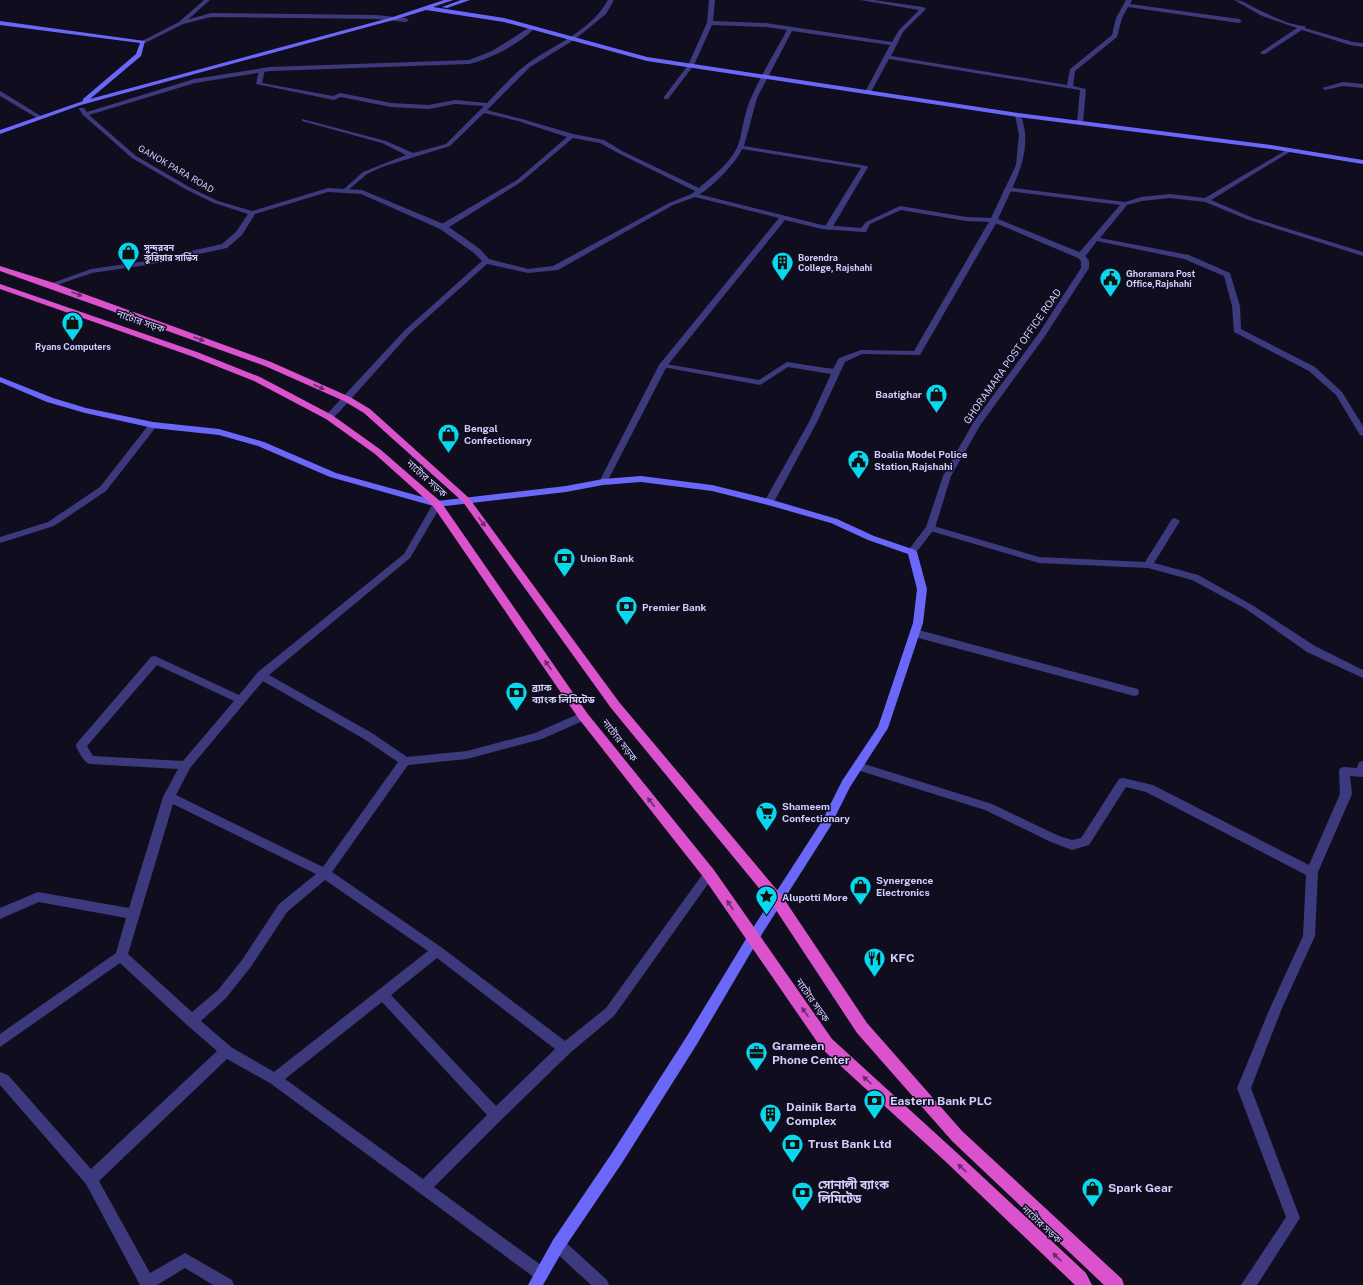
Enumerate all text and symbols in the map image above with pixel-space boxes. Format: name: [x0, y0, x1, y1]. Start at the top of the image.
street label: GANOK PARA ROAD: [136, 142, 216, 195]
shop icon: সুন্দরবন কুরিয়ার সার্ভিস: [116, 240, 142, 273]
place label: সুন্দরবন কুরিয়ার সার্ভিস: [143, 242, 198, 264]
building icon: Borendra College, Rajshahi: [769, 250, 795, 283]
place label: Borendra College, Rajshahi: [798, 252, 872, 273]
public building icon: Ghoramara Post Office,Rajshahi: [1098, 266, 1124, 299]
place label: Ghoramara Post Office,Rajshahi: [1126, 268, 1196, 289]
street label: GHORAMARA POST OFFICE ROAD: [961, 286, 1064, 426]
one-way arrow: [71, 291, 83, 297]
street label: নাটোর সড়ক: [114, 307, 168, 335]
shop icon: Ryans Computers: [60, 309, 86, 342]
one-way arrow: [193, 336, 205, 342]
place label: Ryans Computers: [35, 341, 111, 352]
shop icon: Baatighar: [924, 381, 950, 414]
one-way arrow: [314, 384, 325, 390]
place label: Baatighar: [875, 388, 922, 400]
shop icon: Bengal Confectionary: [436, 421, 462, 454]
place label: Bengal Confectionary: [464, 422, 532, 446]
public building icon: Boalia Model Police Station,Rajshahi: [845, 447, 871, 480]
place label: Boalia Model Police Station,Rajshahi: [874, 448, 968, 472]
street label: নাটোর সড়ক: [404, 456, 450, 500]
one-way arrow: [478, 517, 486, 528]
bank icon: Union Bank: [551, 545, 577, 578]
place label: Union Bank: [580, 552, 634, 564]
bank icon: Premier Bank: [614, 594, 640, 627]
place label: Premier Bank: [642, 601, 707, 613]
one-way arrow: [544, 660, 552, 670]
bank icon: ব্র্যাক ব্যাংক লিমিটেড: [504, 680, 530, 713]
place label: ব্র্যাক ব্যাংক লিমিটেড: [531, 681, 596, 705]
street label: নাটোর সড়ক: [599, 716, 641, 764]
one-way arrow: [647, 797, 656, 808]
supermarket icon: Shameem Confectionary: [753, 799, 779, 832]
place label: Shameem Confectionary: [782, 800, 850, 824]
shop icon: Synergence Electronics: [848, 873, 874, 906]
place label: Synergence Electronics: [876, 874, 934, 898]
place icon: Alupotti More: [753, 884, 779, 917]
place label: Alupotti More: [782, 891, 848, 903]
one-way arrow: [726, 900, 734, 911]
restaurant icon: KFC: [861, 945, 887, 978]
place label: KFC: [890, 951, 915, 965]
street label: নাটোর সড়ক: [793, 975, 833, 1025]
one-way arrow: [801, 1007, 809, 1017]
place label: Grameen Phone Center: [772, 1039, 850, 1067]
office icon: Grameen Phone Center: [743, 1040, 769, 1073]
one-way arrow: [862, 1076, 871, 1085]
bank icon: Eastern Bank PLC: [861, 1088, 887, 1121]
place label: Eastern Bank PLC: [890, 1094, 992, 1108]
place label: Dainik Barta Complex: [786, 1100, 857, 1128]
building icon: Dainik Barta Complex: [757, 1101, 783, 1134]
bank icon: Trust Bank Ltd: [780, 1131, 806, 1164]
place label: Trust Bank Ltd: [808, 1137, 892, 1151]
one-way arrow: [957, 1163, 967, 1173]
shop icon: Spark Gear: [1079, 1175, 1105, 1208]
place label: সোনালী ব্যাংক লিমিটেড: [817, 1177, 889, 1206]
bank icon: সোনালী ব্যাংক লিমিটেড: [789, 1179, 815, 1212]
place label: Spark Gear: [1108, 1181, 1173, 1195]
street label: নাটোর সড়ক: [1019, 1202, 1065, 1246]
one-way arrow: [1052, 1253, 1062, 1262]

